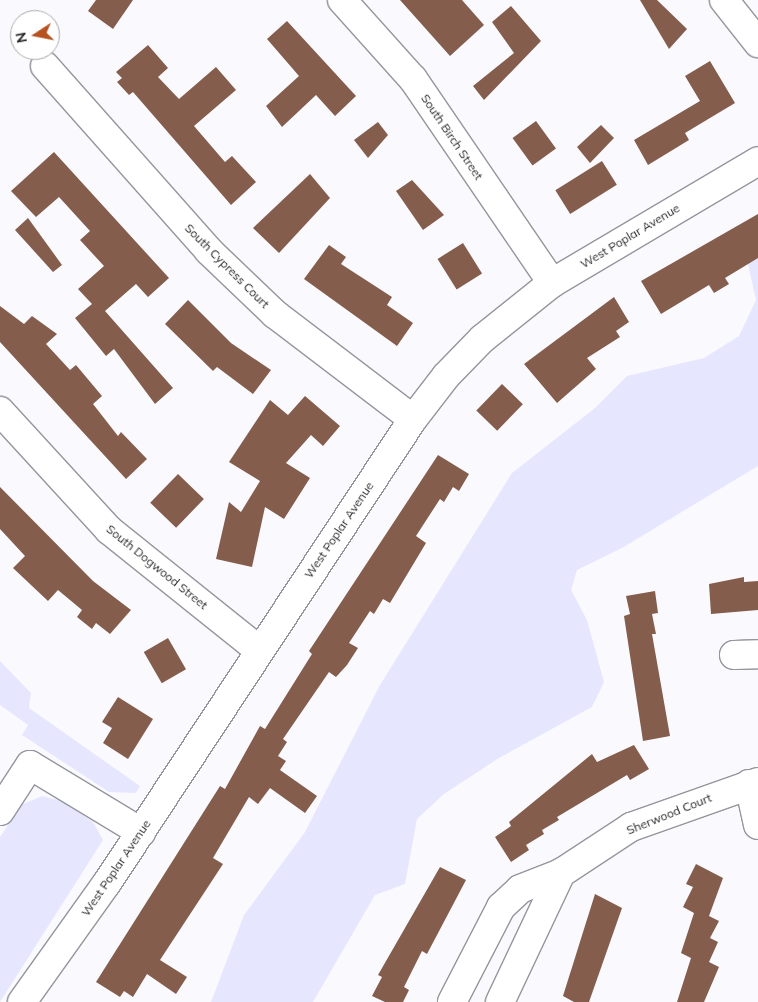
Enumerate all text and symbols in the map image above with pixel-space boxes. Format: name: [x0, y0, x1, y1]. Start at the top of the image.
north arrow: [10, 10, 60, 60]
text: N: [11, 31, 31, 45]
street label: South Birch Street: [418, 91, 486, 183]
street label: West Poplar Avenue: [578, 201, 682, 271]
street label: South Cypress Court: [182, 221, 272, 311]
street label: West Poplar Avenue: [301, 479, 377, 581]
street label: South Dogwood Street: [103, 522, 211, 612]
street label: Sherwood Court: [624, 790, 714, 838]
street label: West Poplar Avenue: [78, 817, 154, 919]

